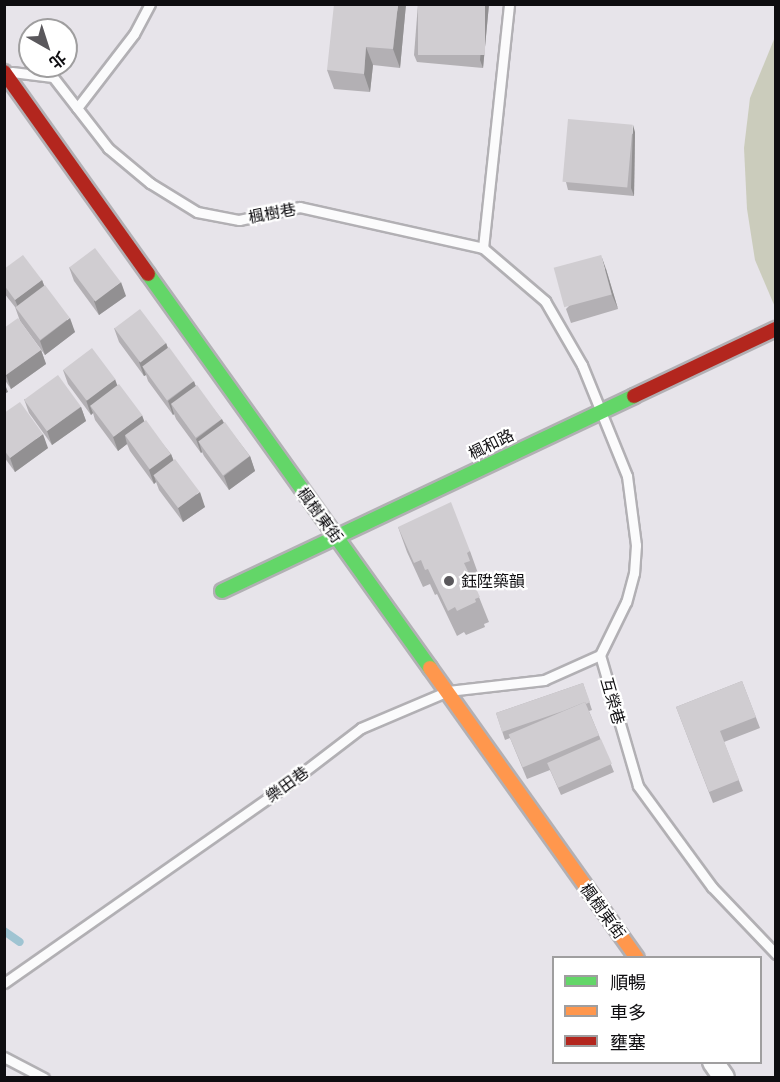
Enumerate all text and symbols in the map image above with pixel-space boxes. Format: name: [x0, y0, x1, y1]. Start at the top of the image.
north arrow: [18, 18, 78, 78]
text: 北: [46, 48, 70, 72]
street label: 楓樹巷: [247, 199, 297, 227]
street label: 楓和路: [465, 425, 517, 463]
street label: 楓樹東街: [293, 483, 347, 547]
place label: 鈺陞築韻: [461, 571, 525, 591]
marker: 鈺陞築韻: [442, 574, 456, 588]
street label: 互榮巷: [597, 675, 629, 727]
street label: 樂田巷: [262, 762, 312, 806]
street label: 楓樹東街: [576, 879, 630, 943]
legend: [552, 956, 762, 1064]
text: 順暢: [610, 972, 646, 993]
text: 車多: [610, 1002, 646, 1023]
text: 壅塞: [610, 1032, 646, 1053]

